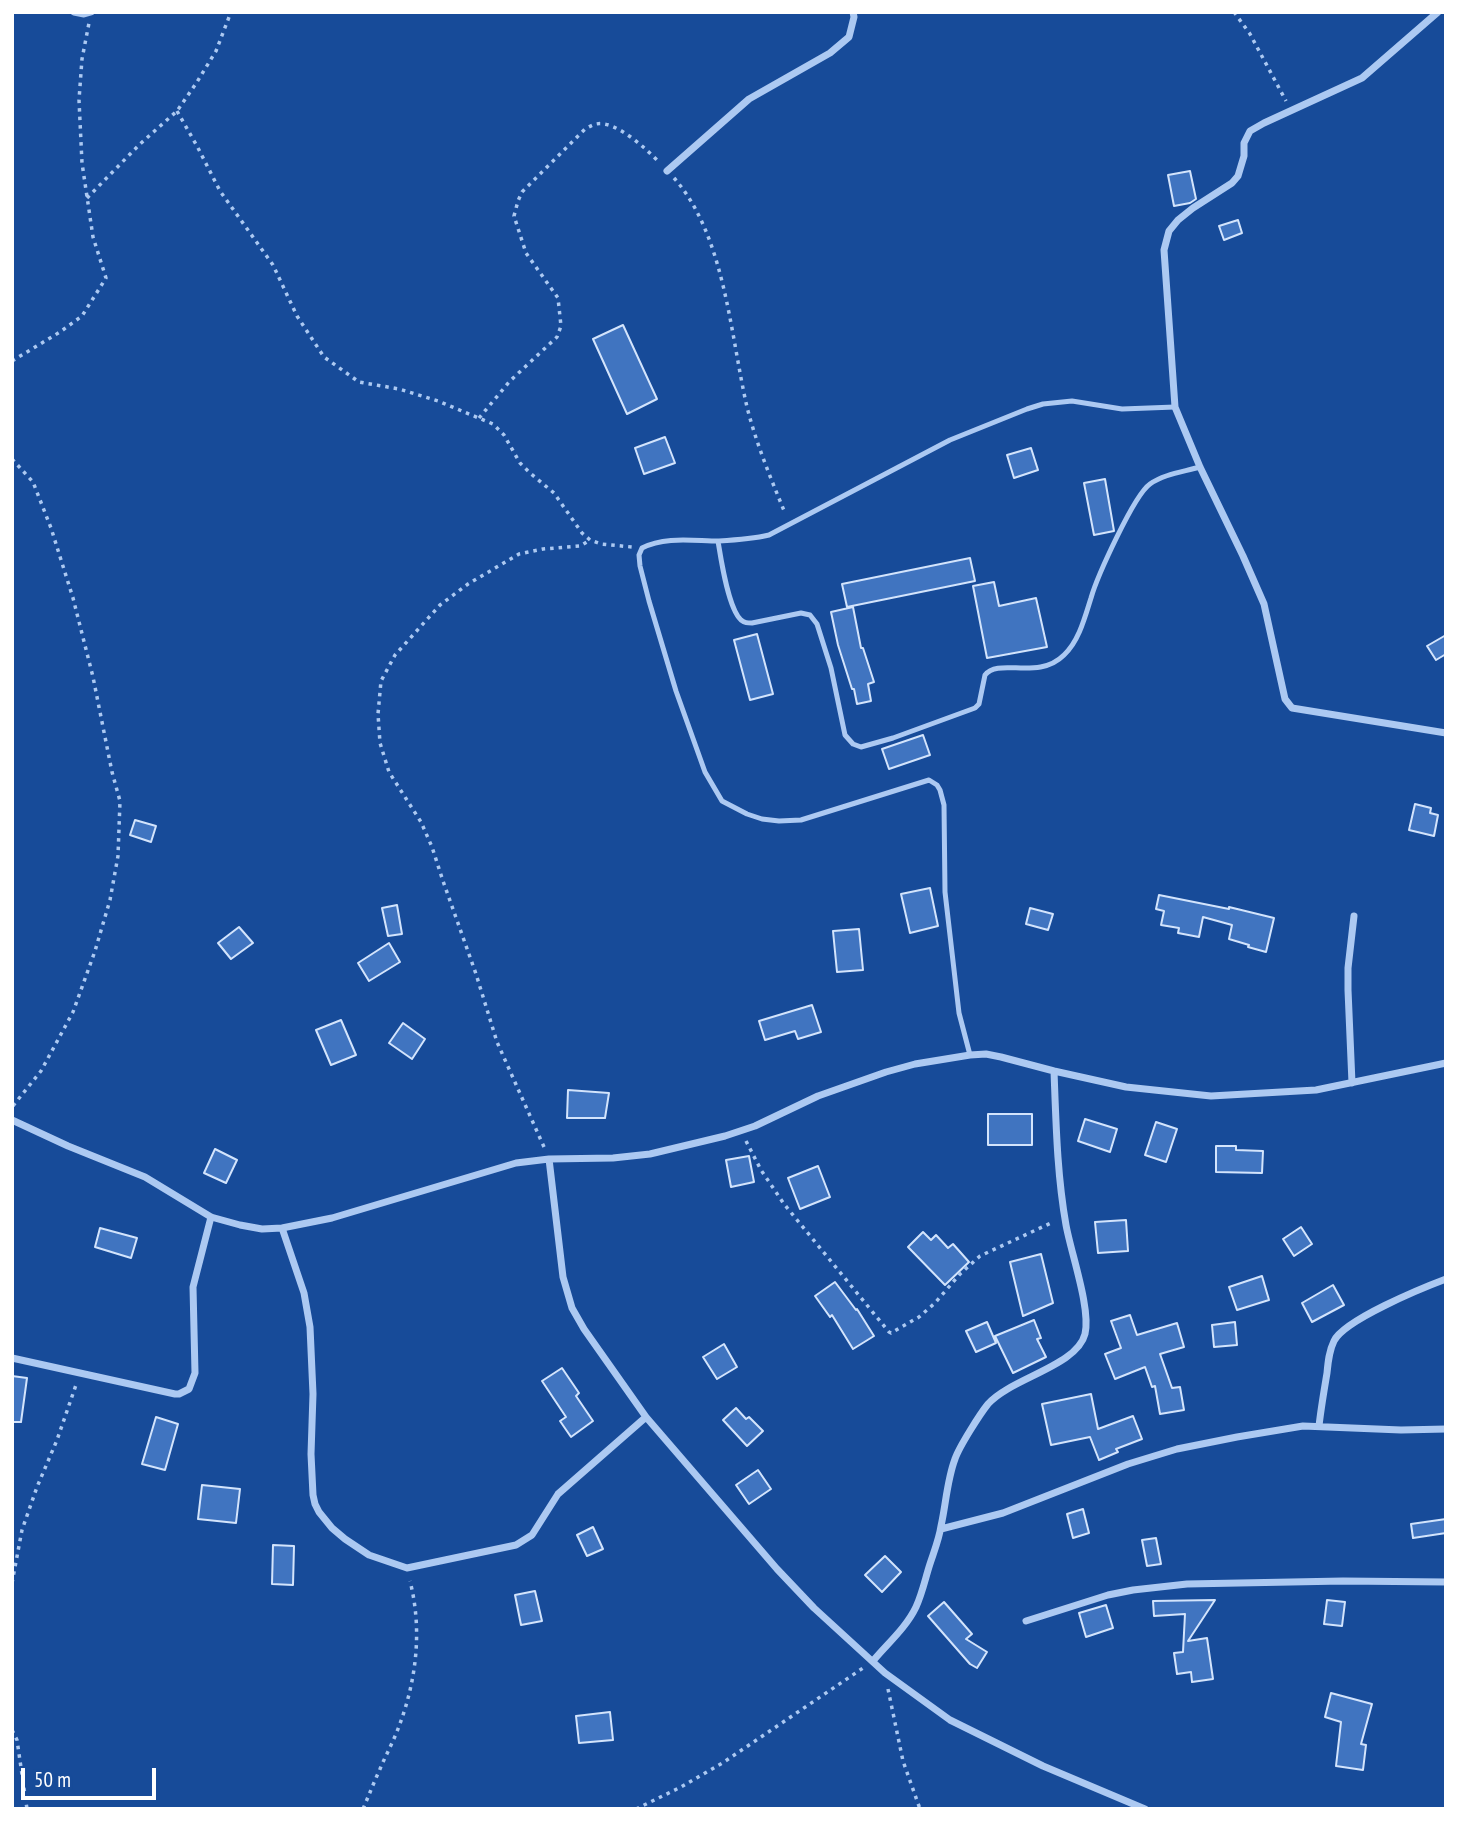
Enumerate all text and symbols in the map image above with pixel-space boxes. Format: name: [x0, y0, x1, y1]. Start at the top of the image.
scale bar: [24, 1755, 159, 1799]
text: 50 m: [34, 1766, 71, 1793]

